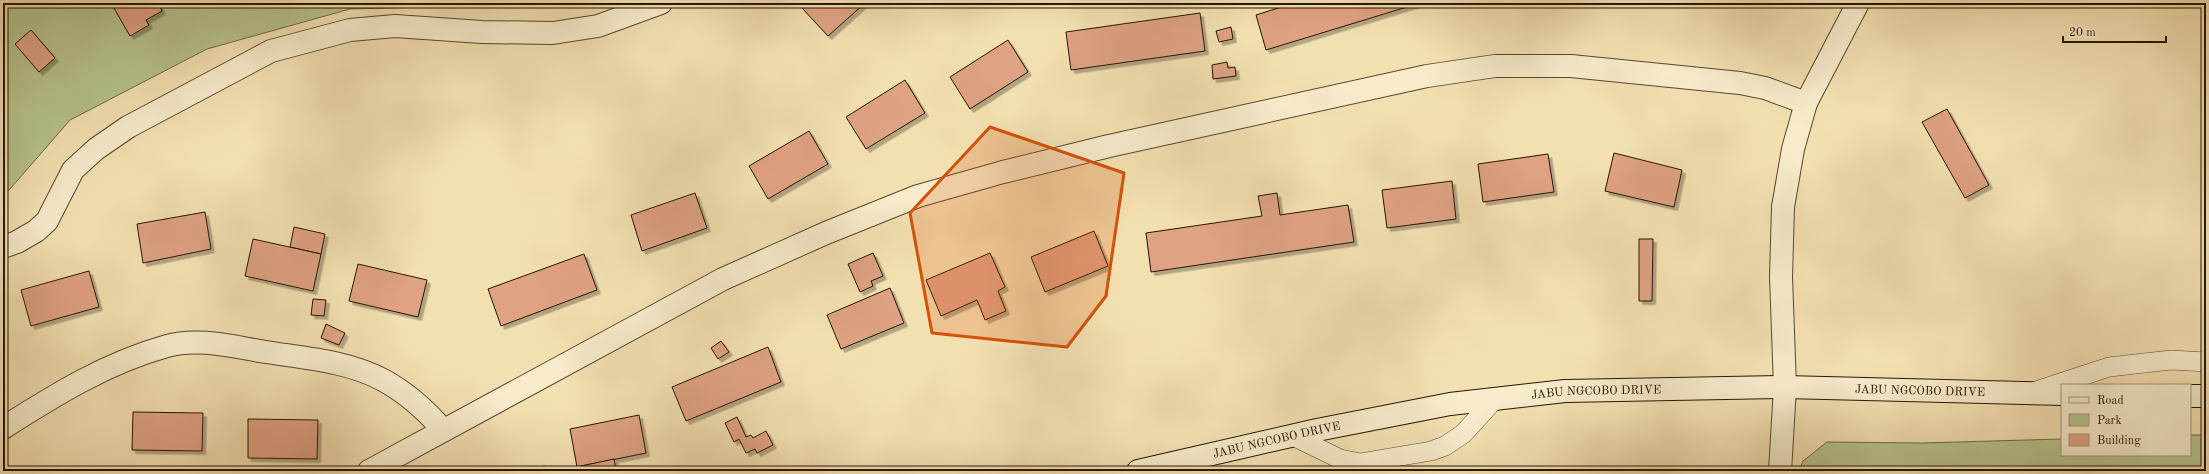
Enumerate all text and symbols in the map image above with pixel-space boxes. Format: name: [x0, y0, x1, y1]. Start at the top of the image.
scale bar: [2063, 18, 2166, 44]
text: 20 m: [2069, 27, 2096, 39]
street label: JABU NGCOBO DRIVE: [1531, 384, 1661, 402]
street label: JABU NGCOBO DRIVE: [1855, 384, 1985, 399]
legend: [2061, 384, 2191, 456]
text: Road: [2097, 395, 2124, 407]
text: Park: [2097, 415, 2122, 427]
street label: JABU NGCOBO DRIVE: [1212, 421, 1341, 461]
text: Building: [2097, 435, 2141, 447]

